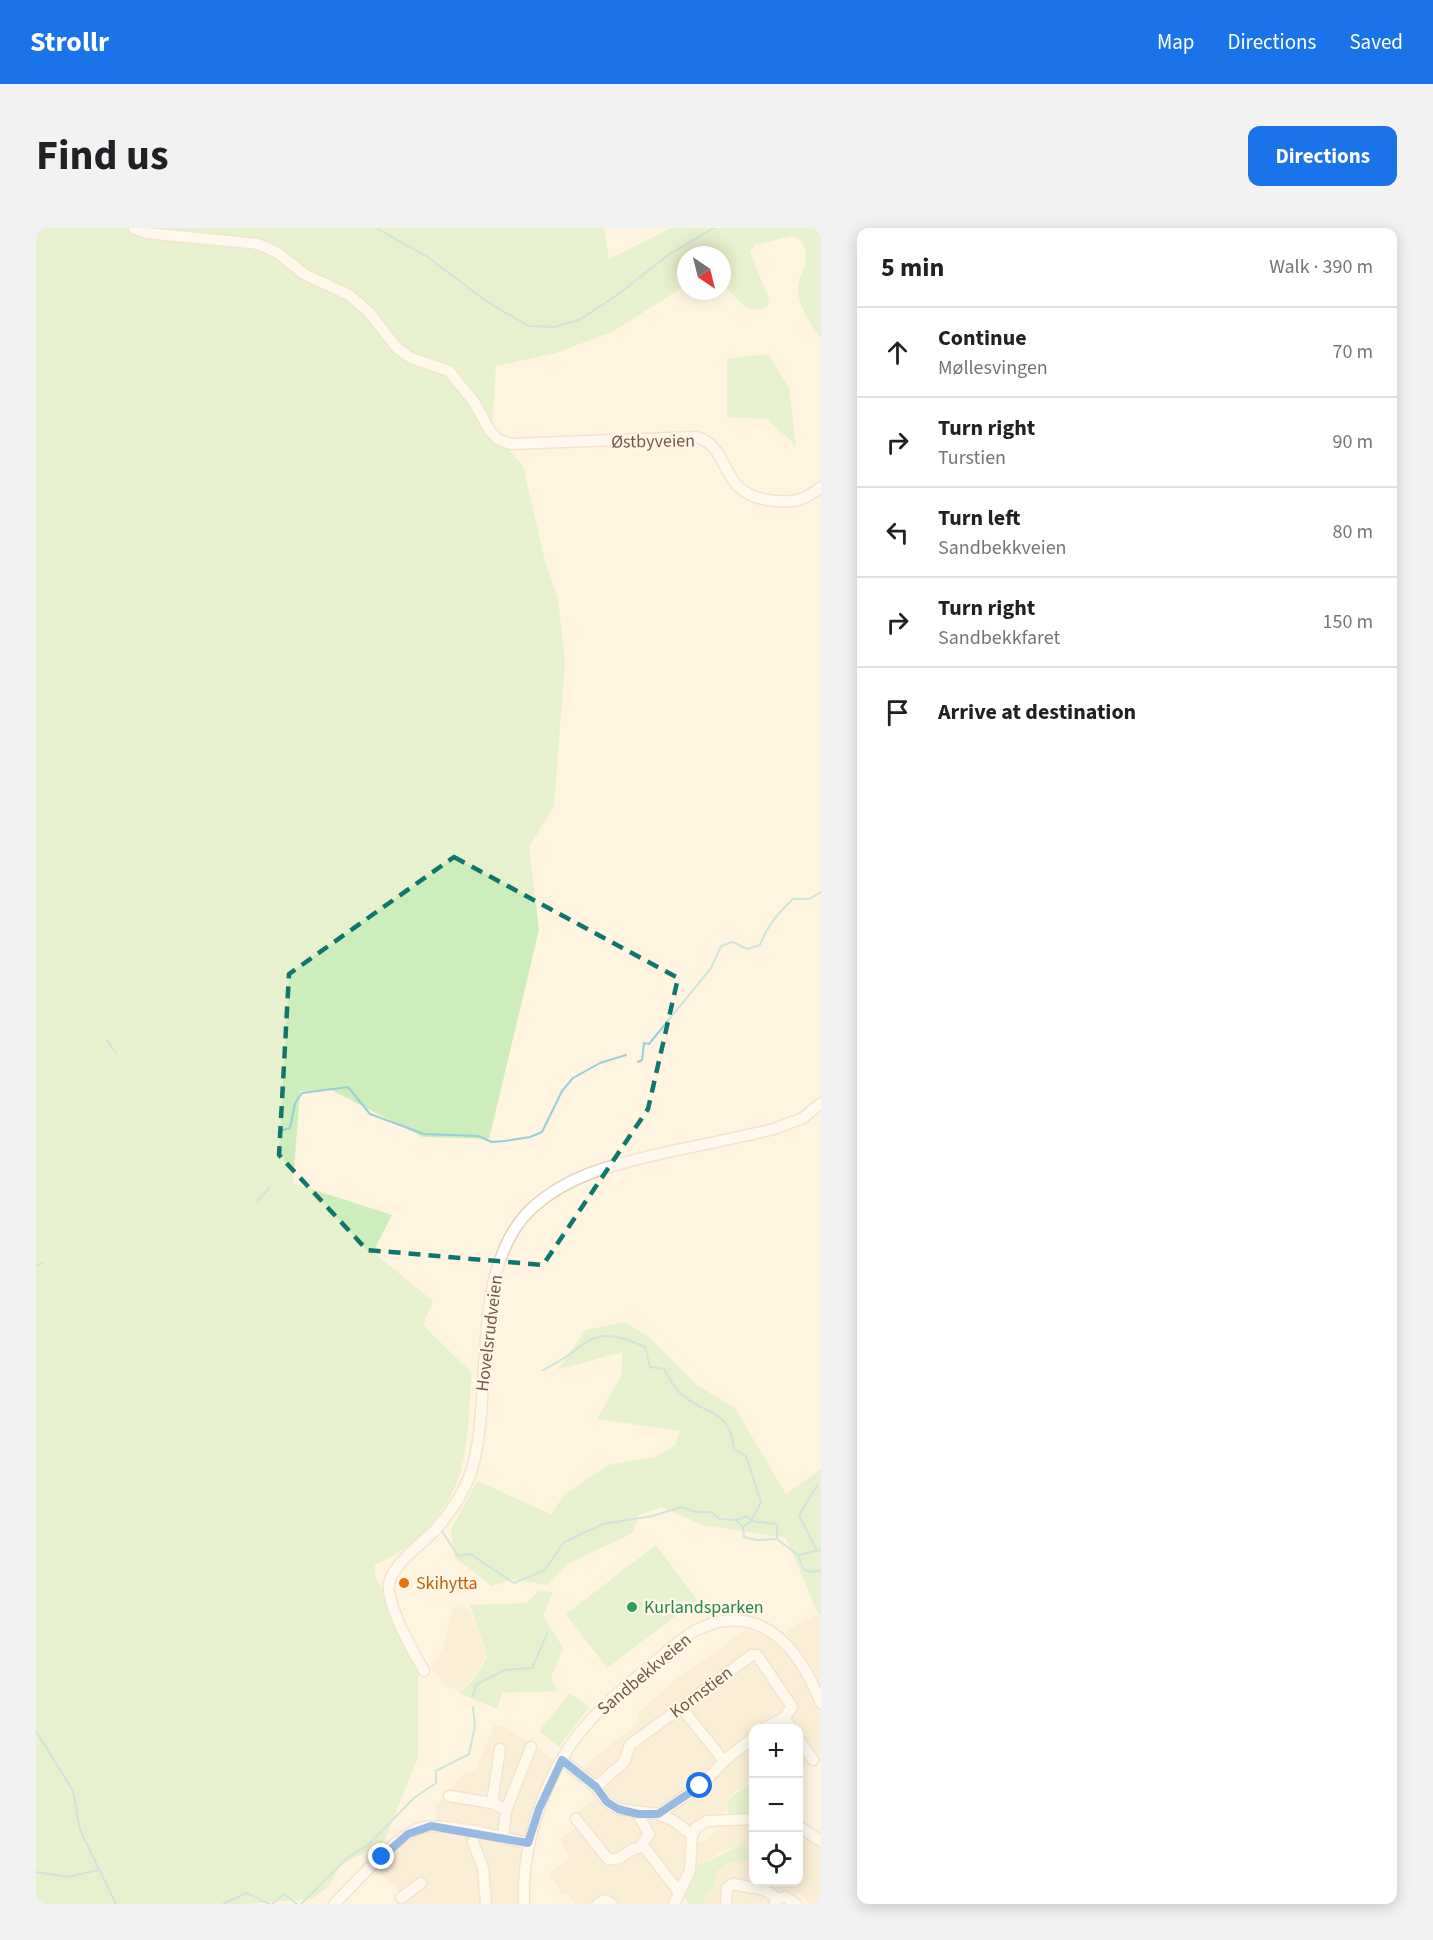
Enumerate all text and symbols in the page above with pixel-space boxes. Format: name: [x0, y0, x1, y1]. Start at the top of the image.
text: Strollr: [30, 22, 109, 62]
text: Map: [1157, 27, 1195, 57]
text: Directions: [1228, 27, 1316, 57]
text: Saved: [1349, 27, 1403, 57]
text: Find us: [36, 126, 169, 186]
button: Directions: [1248, 126, 1397, 186]
north arrow: [677, 246, 731, 300]
text: 5 min: [881, 249, 944, 286]
text: Walk · 390 m: [1269, 253, 1373, 281]
text: Continue: [938, 322, 1027, 354]
icon: ahead: [881, 336, 914, 369]
text: 70 m: [1333, 338, 1373, 366]
text: Møllesvingen: [938, 354, 1048, 382]
text: Turn right: [938, 412, 1035, 444]
icon: right: [881, 426, 914, 459]
street label: Østbyveien: [611, 428, 695, 455]
text: 90 m: [1333, 428, 1373, 456]
text: Turstien: [938, 444, 1006, 472]
text: Turn left: [938, 502, 1020, 534]
icon: left: [881, 516, 914, 549]
text: 80 m: [1333, 518, 1373, 546]
text: Sandbekkveien: [938, 534, 1067, 562]
text: Turn right: [938, 592, 1035, 624]
icon: right: [881, 606, 914, 639]
text: 150 m: [1323, 608, 1373, 636]
text: Sandbekkfaret: [938, 624, 1060, 652]
icon: arrive: [881, 696, 914, 729]
text: Arrive at destination: [938, 696, 1136, 728]
street label: Hovelsrudveien: [470, 1273, 509, 1393]
place label: Skihytta: [416, 1571, 478, 1596]
marker: Skihytta: [397, 1576, 411, 1590]
place label: Kurlandsparken: [644, 1595, 764, 1620]
marker: Kurlandsparken: [625, 1600, 639, 1614]
street label: Sandbekkveien: [592, 1628, 697, 1721]
street label: Kornstien: [665, 1661, 738, 1724]
map controls: [749, 1724, 803, 1886]
button: +: [749, 1724, 803, 1778]
route start: [686, 1772, 712, 1798]
button: −: [749, 1778, 803, 1832]
button: locate: [749, 1832, 803, 1886]
route end: [368, 1843, 394, 1869]

